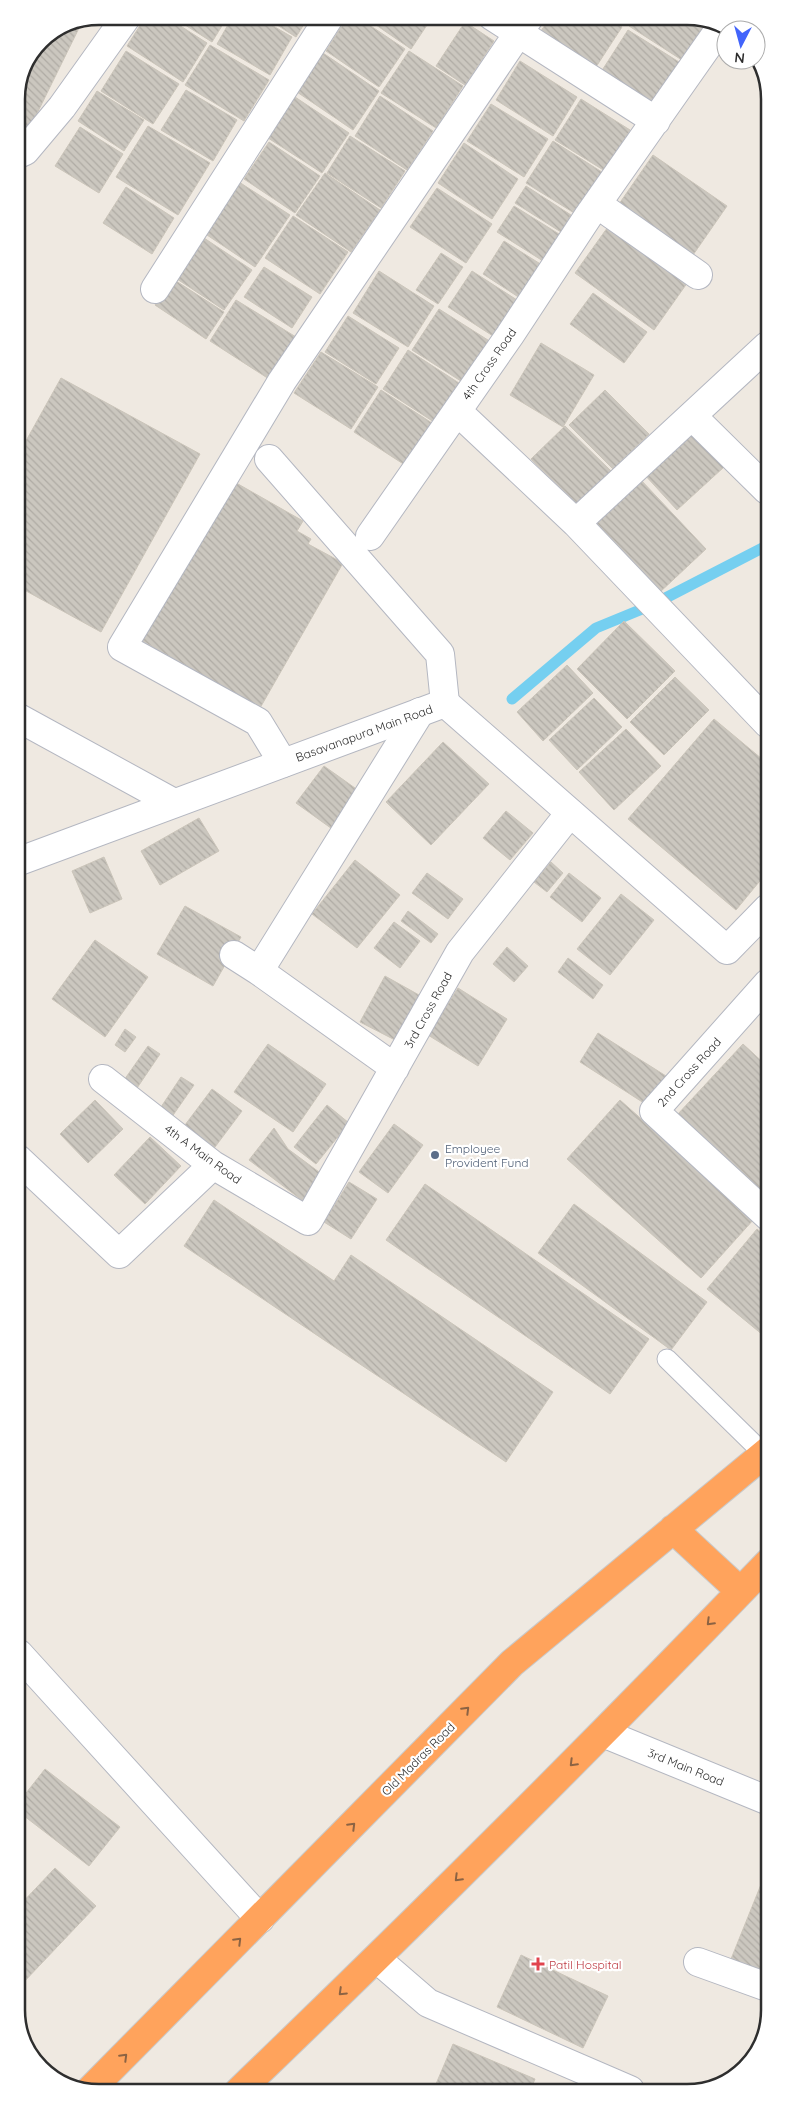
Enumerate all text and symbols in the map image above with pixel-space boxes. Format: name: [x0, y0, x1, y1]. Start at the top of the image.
north arrow: [716, 20, 766, 70]
text: N: [734, 48, 746, 67]
street label: 4th Cross Road: [459, 325, 519, 403]
street label: Basavanapura Main Road: [293, 701, 435, 765]
street label: 3rd Cross Road: [401, 969, 455, 1051]
street label: 2nd Cross Road: [654, 1034, 724, 1110]
street label: 4th A Main Road: [162, 1121, 244, 1187]
place label: Employee Provident Fund: [445, 1141, 529, 1170]
marker: Employee Provident Fund: [429, 1149, 441, 1161]
one-way arrow: [707, 1616, 716, 1625]
one-way arrow: [461, 1707, 470, 1716]
street label: Old Madras Road: [378, 1719, 458, 1799]
street label: 3rd Main Road: [646, 1745, 726, 1789]
one-way arrow: [569, 1757, 578, 1766]
one-way arrow: [346, 1822, 355, 1831]
one-way arrow: [454, 1872, 463, 1881]
one-way arrow: [232, 1938, 241, 1947]
marker: Patil Hospital: [531, 1957, 545, 1971]
place label: Patil Hospital: [549, 1957, 622, 1972]
one-way arrow: [339, 1986, 348, 1995]
one-way arrow: [118, 2053, 127, 2062]

